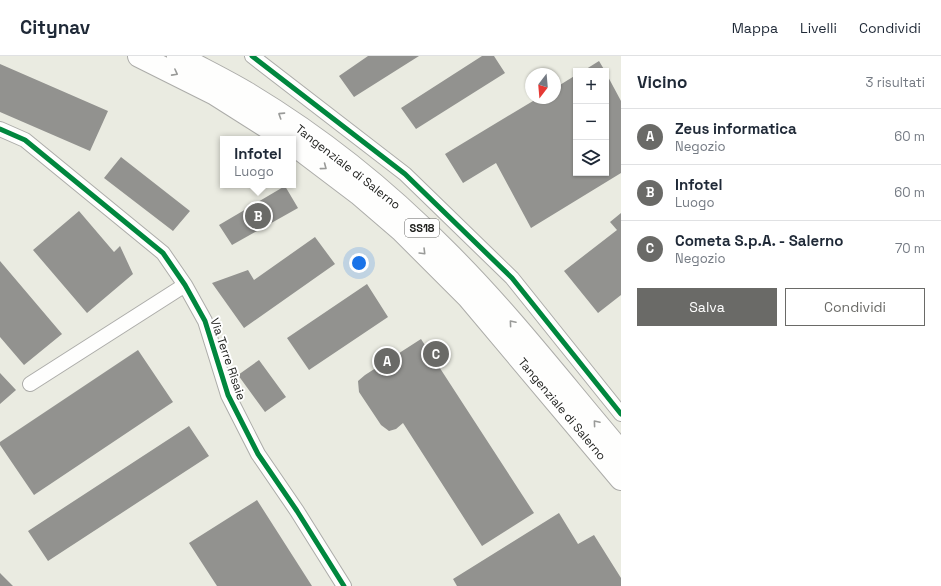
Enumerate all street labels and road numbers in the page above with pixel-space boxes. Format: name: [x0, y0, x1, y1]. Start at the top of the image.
street label: Tangenziale di Salerno: [292, 121, 404, 213]
road number: SS18: [405, 219, 439, 237]
street label: Via Terre Risaie: [206, 316, 250, 402]
street label: Tangenziale di Salerno: [514, 354, 610, 464]

